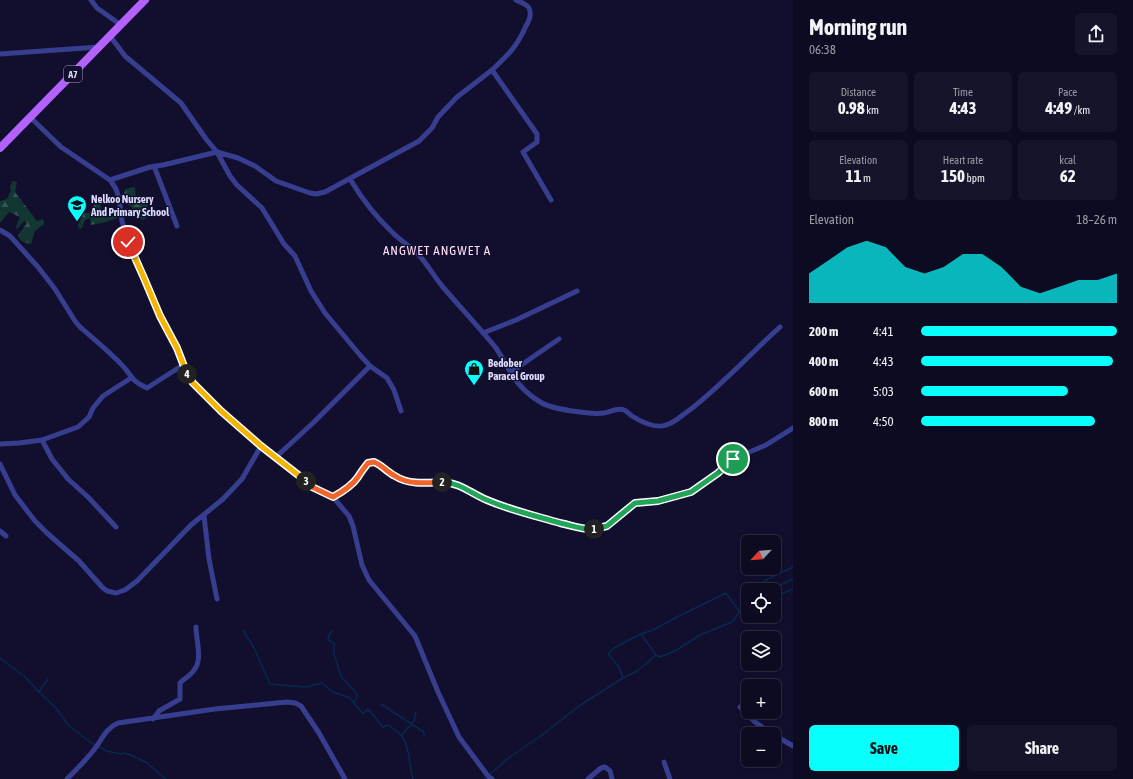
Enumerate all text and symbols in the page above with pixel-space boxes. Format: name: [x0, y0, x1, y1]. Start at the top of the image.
button: share: [1075, 13, 1117, 55]
text: Morning run: [809, 14, 907, 40]
text: 06:38: [809, 42, 836, 57]
road number: A7: [64, 66, 82, 82]
text: Distance: [841, 86, 876, 98]
text: Time: [953, 86, 973, 98]
text: Pace: [1058, 86, 1077, 98]
text: 0.98: [838, 98, 865, 118]
text: 4:43: [949, 98, 976, 118]
text: 4:49: [1045, 98, 1072, 118]
text: km: [865, 104, 879, 116]
text: /km: [1072, 104, 1090, 116]
text: Elevation: [839, 154, 877, 166]
text: Heart rate: [943, 154, 983, 166]
text: kcal: [1059, 154, 1076, 166]
text: 11: [846, 166, 862, 186]
text: 150: [941, 166, 965, 186]
text: 62: [1060, 166, 1076, 186]
text: m: [862, 172, 871, 184]
text: bpm: [965, 172, 985, 184]
place label: Nelkoo Nursery And Primary School: [90, 193, 170, 218]
school or university icon: Nelkoo Nursery And Primary School: [66, 194, 88, 222]
text: Elevation: [809, 212, 854, 227]
text: 18–26 m: [1076, 212, 1117, 227]
pin: [111, 225, 145, 259]
icon: check: [117, 231, 139, 253]
district label: ANGWET ANGWET A: [383, 243, 491, 258]
text: 200 m: [809, 324, 838, 339]
text: 4:41: [873, 324, 894, 339]
text: 400 m: [809, 354, 838, 369]
text: 4:43: [873, 354, 894, 369]
place label: Bedober Paracel Group: [488, 357, 545, 382]
shop icon: Bedober Paracel Group: [463, 358, 485, 386]
pin: 4: [177, 364, 197, 384]
text: 4: [184, 368, 190, 380]
text: 600 m: [809, 384, 838, 399]
text: 5:03: [873, 384, 894, 399]
text: 800 m: [809, 414, 838, 429]
text: 4:50: [873, 414, 894, 429]
pin: [716, 442, 750, 476]
icon: arrive: [722, 448, 744, 470]
pin: 3: [296, 471, 316, 491]
pin: 2: [432, 472, 452, 492]
text: 3: [303, 475, 309, 487]
text: 2: [439, 476, 445, 488]
pin: 1: [584, 519, 604, 539]
text: 1: [591, 523, 597, 535]
north arrow: [741, 535, 781, 575]
map controls: [741, 535, 781, 767]
button: locate: [741, 583, 781, 623]
button: layers: [741, 631, 781, 671]
button: +: [741, 679, 781, 719]
button: Save: [809, 725, 959, 771]
button: Share: [967, 725, 1117, 771]
button: −: [741, 727, 781, 767]

